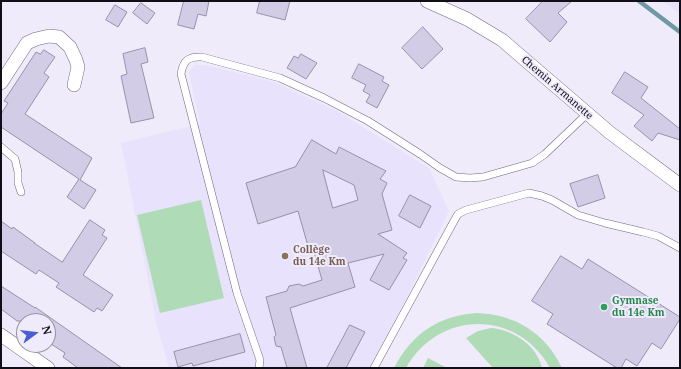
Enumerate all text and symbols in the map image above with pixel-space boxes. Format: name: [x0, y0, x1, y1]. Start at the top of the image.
street label: Chemin Armanette: [519, 54, 595, 122]
place label: Collège du 14e Km: [293, 244, 346, 268]
marker: Collège du 14e Km: [280, 251, 290, 261]
place label: Gymnase du 14e Km: [612, 295, 665, 318]
marker: Gymnase du 14e Km: [599, 302, 609, 312]
north arrow: [16, 313, 56, 353]
text: N: [39, 324, 55, 336]

